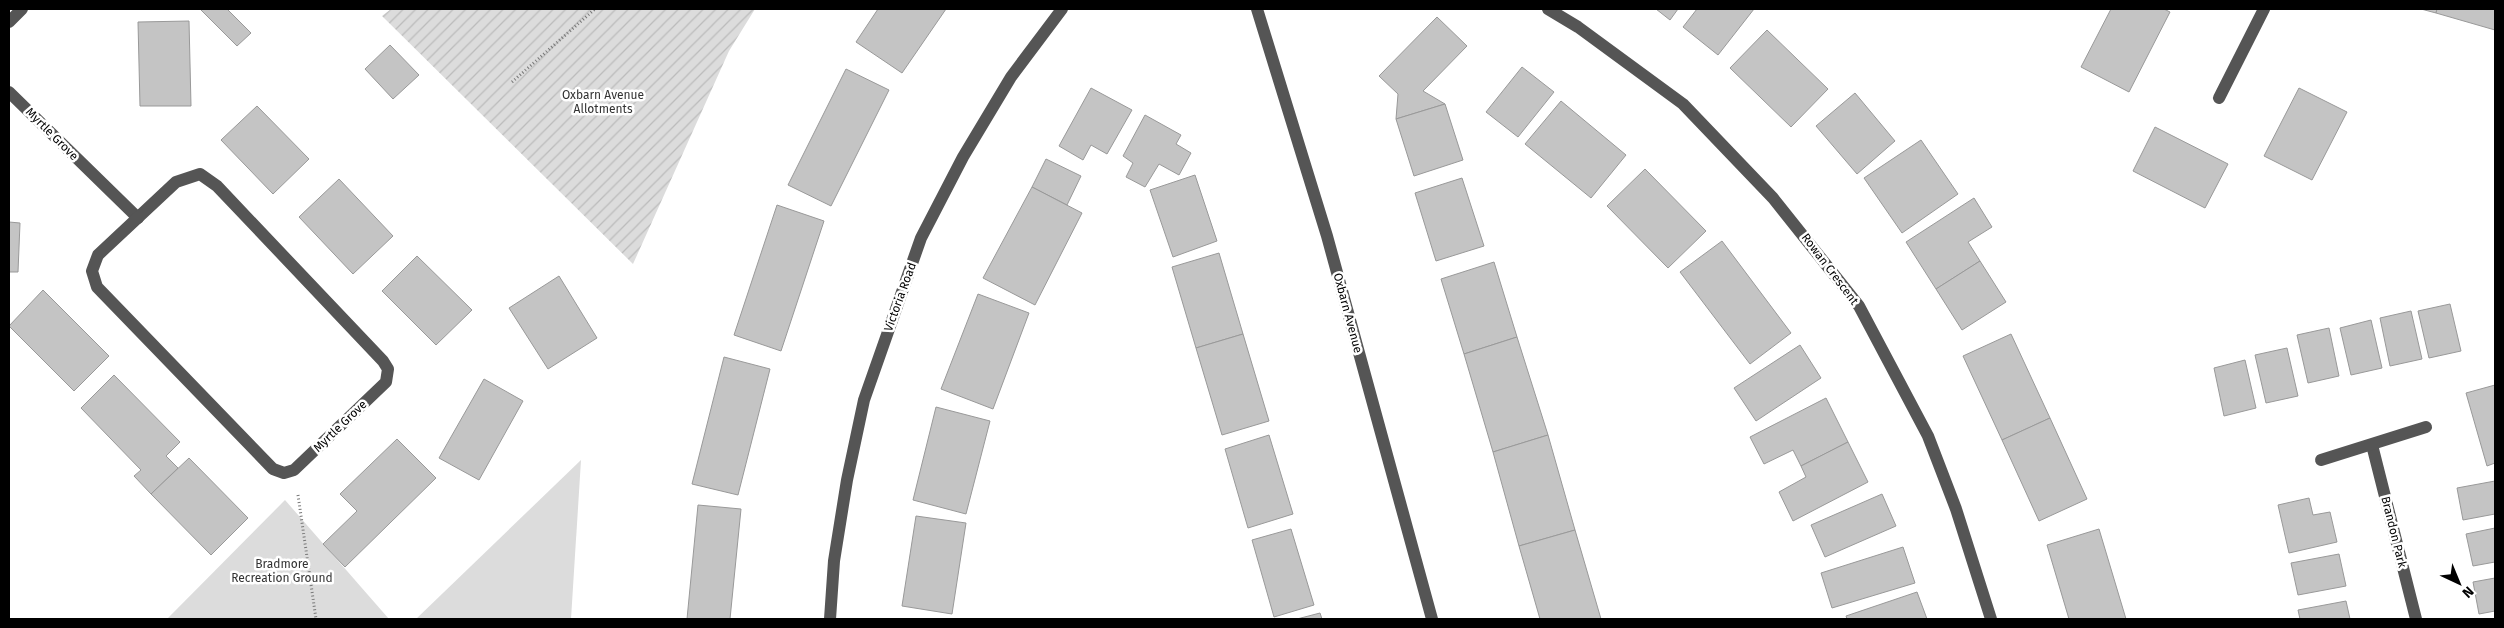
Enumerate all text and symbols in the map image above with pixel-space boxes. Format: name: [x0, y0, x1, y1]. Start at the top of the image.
park label: Oxbarn Avenue Allotments: [562, 88, 644, 116]
street label: Myrtle Grove: [23, 105, 81, 163]
street label: Rowan Crescent: [1799, 231, 1862, 308]
street label: Victoria Road: [881, 261, 919, 333]
street label: Oxbarn Avenue: [1331, 271, 1365, 355]
street label: Myrtle Grove: [311, 397, 369, 455]
street label: Brandon Park: [2378, 495, 2410, 570]
park label: Bradmore Recreation Ground: [231, 557, 333, 585]
north arrow: [2434, 558, 2484, 608]
text: N: [2458, 583, 2477, 601]

